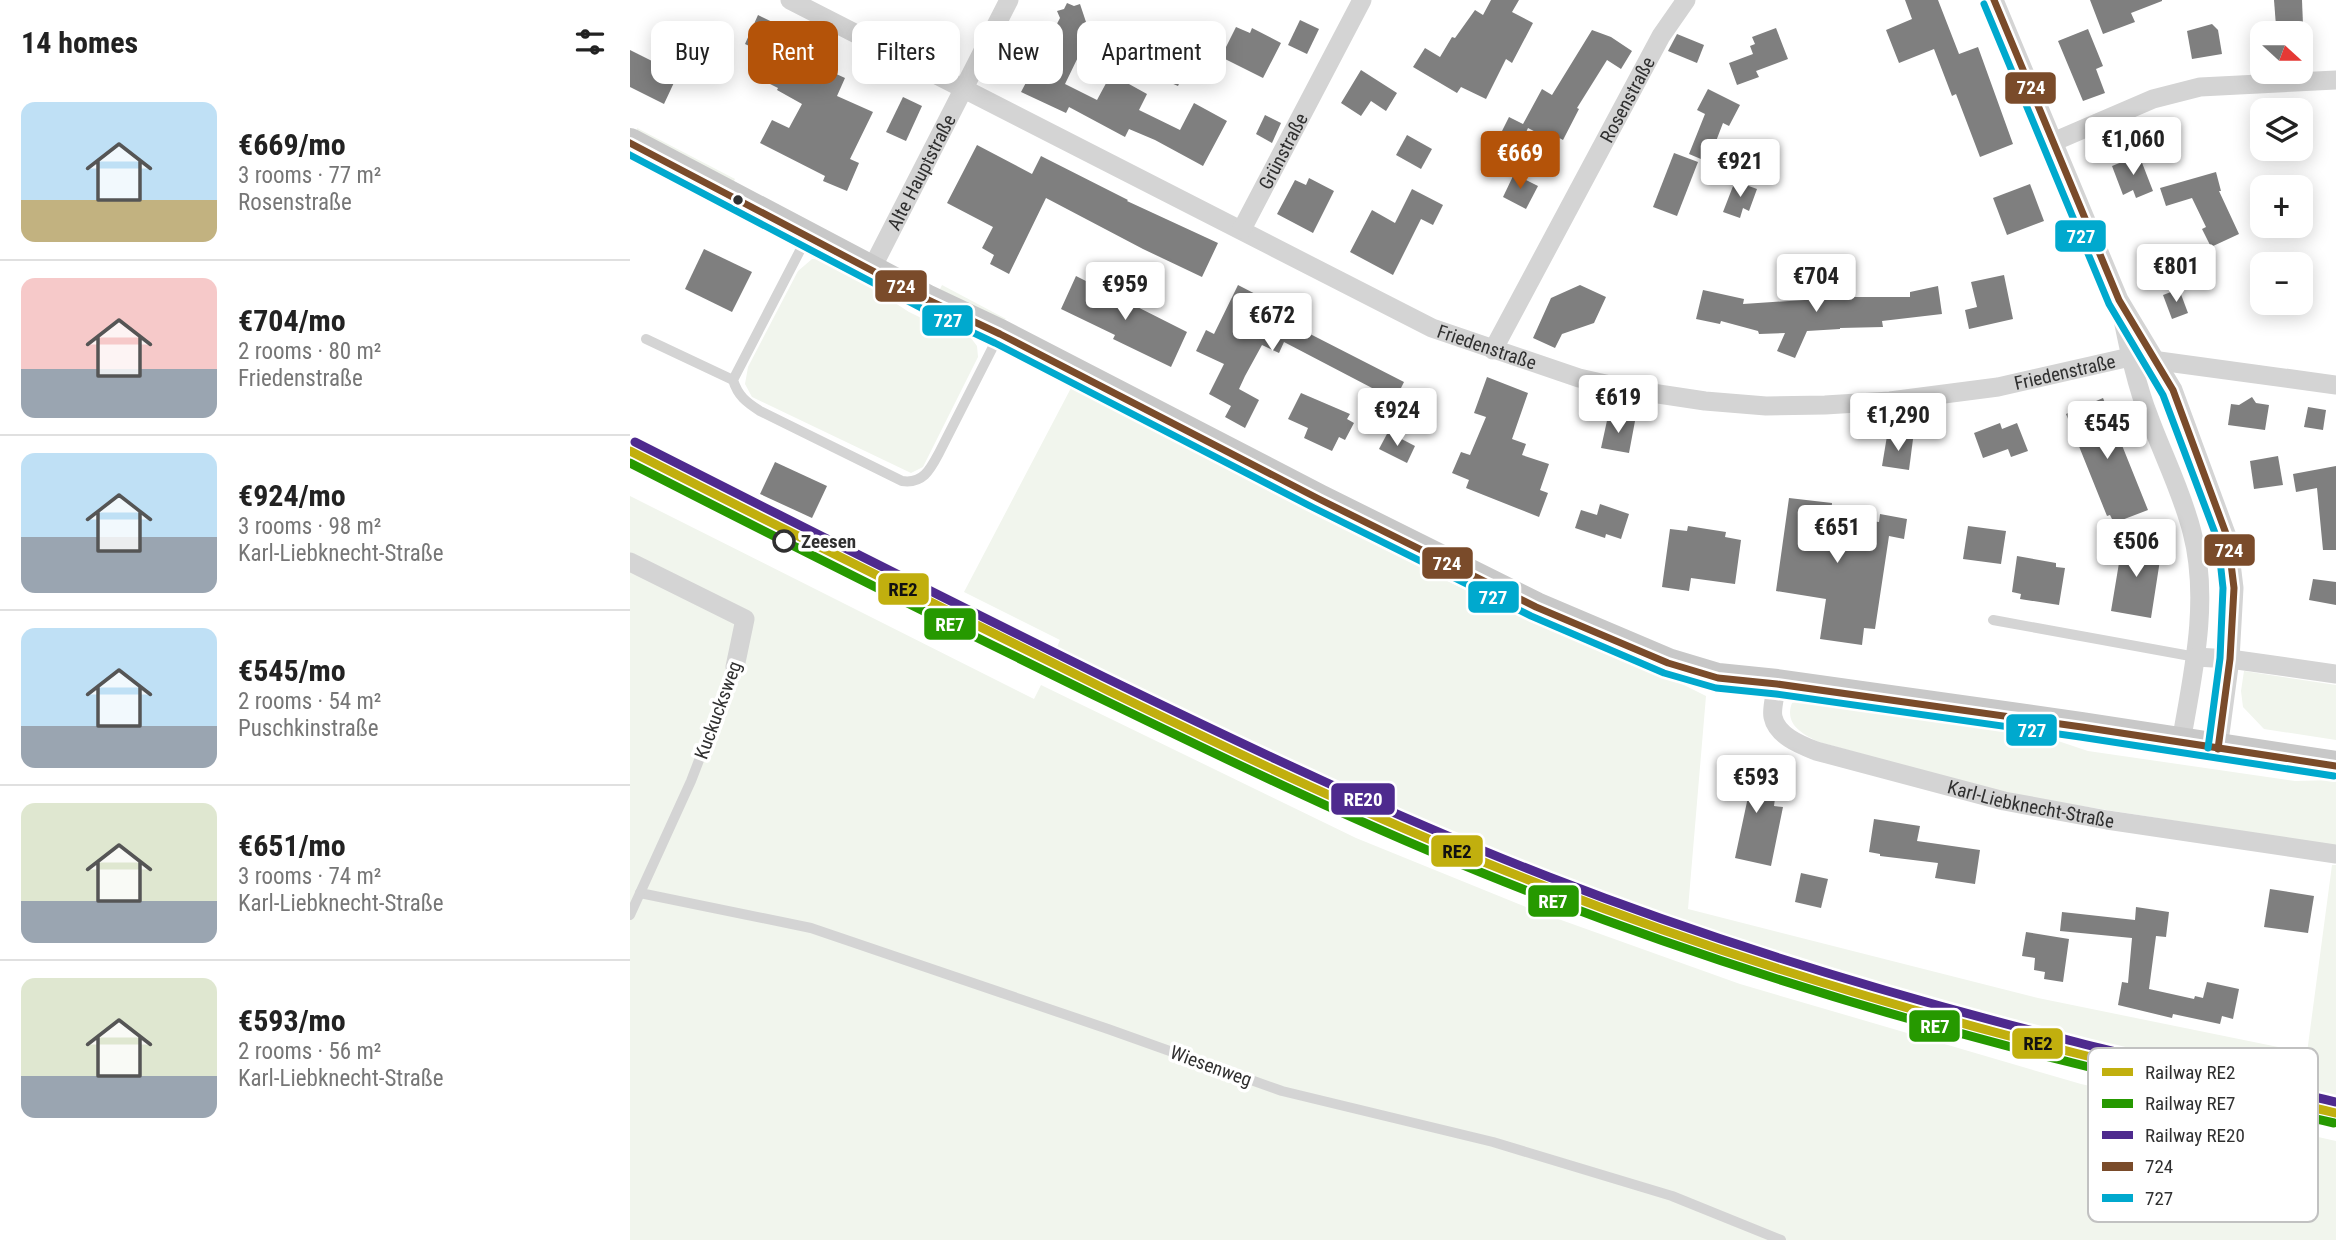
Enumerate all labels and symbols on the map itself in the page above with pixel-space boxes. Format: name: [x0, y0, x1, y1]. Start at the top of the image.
north arrow: [2250, 21, 2314, 84]
street label: Rosenstraße: [1595, 53, 1659, 146]
line badge: 724: [2004, 71, 2057, 105]
text: 724: [2017, 76, 2045, 99]
street label: Grünstraße: [1253, 109, 1312, 193]
street label: Alte Hauptstraße: [882, 110, 960, 234]
pin: €1,060: [2076, 118, 2190, 177]
pin: €669: [1479, 132, 1561, 191]
pin: €921: [1699, 140, 1781, 199]
unlabelled marker: [731, 193, 745, 207]
line badge: 727: [2054, 219, 2107, 253]
text: 727: [2067, 225, 2095, 248]
pin: €801: [2135, 244, 2217, 304]
pin: €704: [1775, 254, 1857, 314]
pin: €959: [1084, 262, 1166, 322]
line badge: 724: [874, 269, 928, 303]
text: 724: [887, 275, 915, 298]
pin: €672: [1231, 294, 1313, 353]
line badge: 727: [921, 304, 974, 337]
text: 727: [934, 309, 962, 332]
street label: Friedenstraße: [1434, 319, 1540, 374]
street label: Friedenstraße: [2012, 349, 2118, 394]
pin: €619: [1577, 376, 1659, 435]
pin: €924: [1356, 388, 1438, 448]
pin: €1,290: [1841, 393, 1955, 453]
pin: €545: [2066, 402, 2148, 461]
pin: €651: [1796, 505, 1878, 565]
pin: €506: [2095, 520, 2177, 579]
marker: Zeesen: [773, 530, 795, 552]
place label: Zeesen: [801, 530, 856, 553]
line badge: 724: [2203, 533, 2256, 567]
text: 724: [2215, 539, 2243, 562]
line badge: 724: [1421, 546, 1474, 580]
text: 724: [1433, 552, 1461, 575]
line badge: RE2: [877, 572, 930, 606]
text: RE2: [888, 578, 918, 601]
line badge: 727: [1467, 580, 1520, 614]
text: 727: [1479, 586, 1507, 609]
line badge: RE7: [923, 607, 977, 641]
text: RE7: [935, 613, 965, 636]
street label: Kuckucksweg: [690, 658, 746, 762]
line badge: 727: [2005, 713, 2058, 747]
text: 727: [2018, 719, 2046, 742]
pin: €593: [1715, 756, 1797, 815]
street label: Karl-Liebknecht-Straße: [1945, 775, 2116, 832]
line badge: RE20: [1330, 782, 1396, 816]
text: RE20: [1343, 788, 1383, 811]
line badge: RE2: [1430, 834, 1484, 868]
text: RE2: [1442, 840, 1472, 863]
line badge: RE7: [1527, 884, 1580, 918]
text: RE7: [1538, 890, 1568, 913]
line badge: RE7: [1908, 1009, 1961, 1043]
text: RE7: [1920, 1015, 1950, 1038]
line badge: RE2: [2011, 1027, 2064, 1060]
text: RE2: [2023, 1032, 2053, 1055]
street label: Wiesenweg: [1167, 1041, 1255, 1091]
legend: [2088, 1048, 2318, 1222]
text: Railway RE2: [2145, 1061, 2235, 1084]
text: Railway RE7: [2145, 1092, 2235, 1115]
text: Railway RE20: [2145, 1124, 2245, 1147]
text: 724: [2145, 1155, 2173, 1178]
text: 727: [2145, 1187, 2173, 1210]

